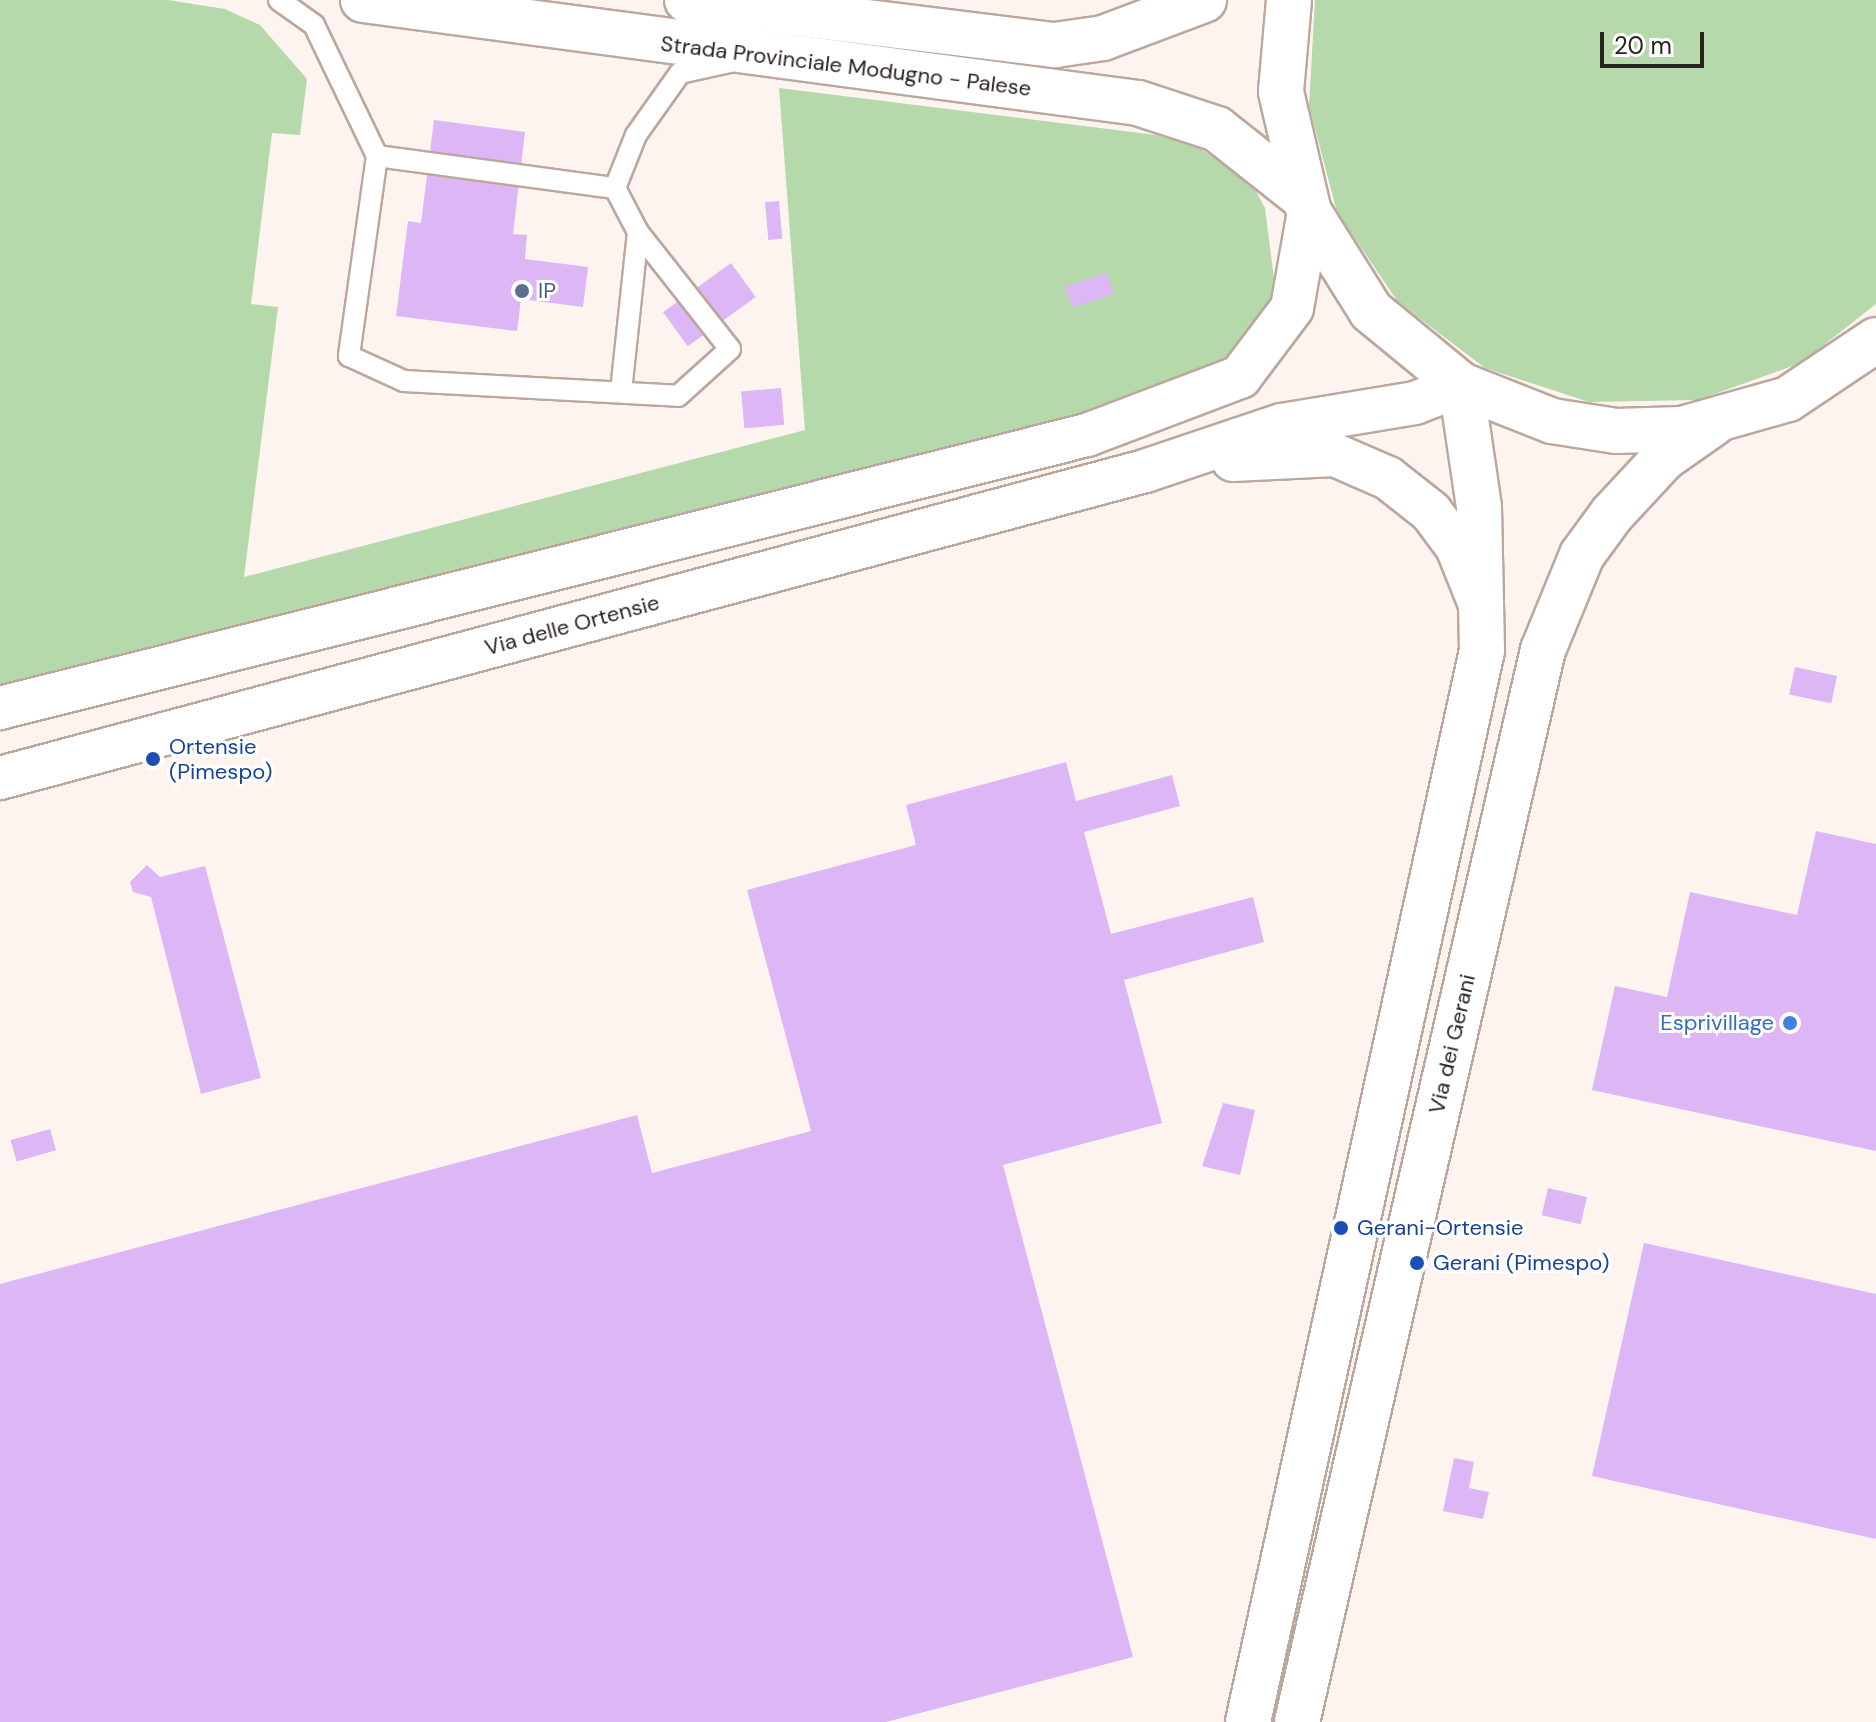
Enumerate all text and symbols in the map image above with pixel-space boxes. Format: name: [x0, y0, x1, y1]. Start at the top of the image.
scale bar: [1604, 16, 1708, 66]
street label: Strada Provinciale Modugno - Palese: [659, 30, 1033, 102]
text: 20 m: [1614, 30, 1672, 61]
place label: IP: [538, 278, 556, 304]
marker: IP: [513, 282, 531, 300]
street label: Via delle Ortensie: [482, 589, 662, 661]
place label: Ortensie (Pimespo): [169, 733, 273, 784]
marker: Ortensie (Pimespo): [144, 750, 162, 768]
street label: Via dei Gerani: [1423, 972, 1481, 1116]
place label: Esprivillage: [1660, 1010, 1774, 1036]
marker: Esprivillage: [1781, 1014, 1799, 1032]
place label: Gerani-Ortensie: [1357, 1215, 1524, 1241]
marker: Gerani-Ortensie: [1332, 1219, 1350, 1237]
place label: Gerani (Pimespo): [1433, 1250, 1610, 1276]
marker: Gerani (Pimespo): [1408, 1254, 1426, 1272]

